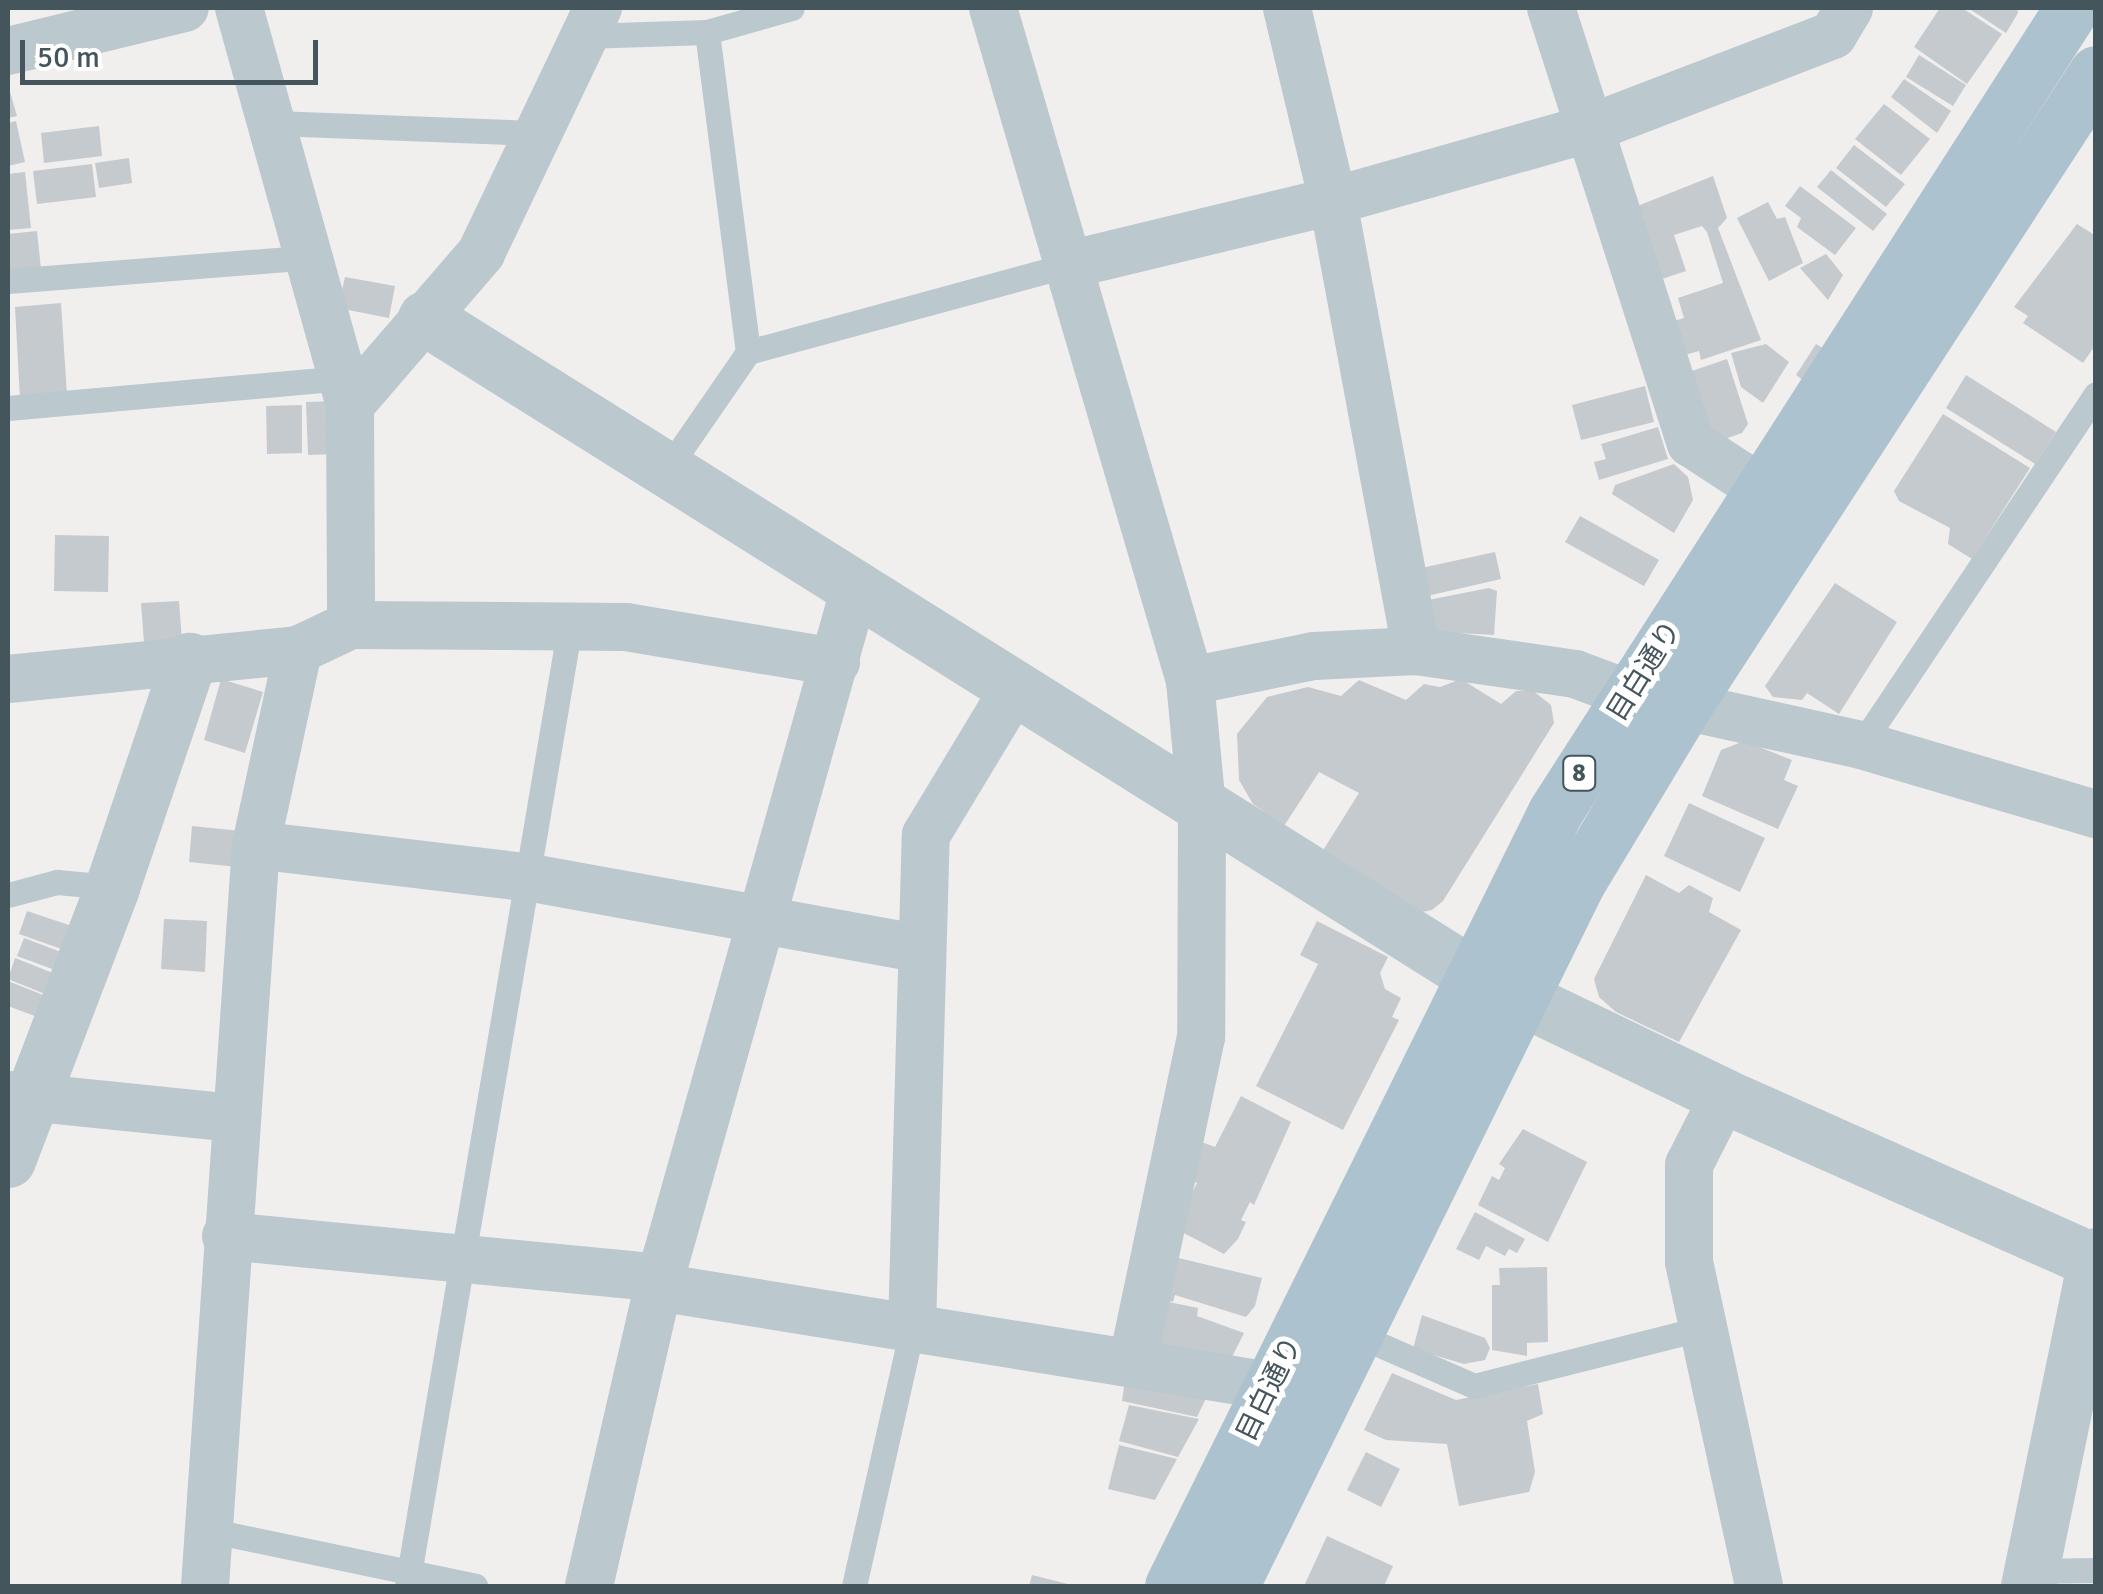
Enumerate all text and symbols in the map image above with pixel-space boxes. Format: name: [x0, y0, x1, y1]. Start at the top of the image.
scale bar: [25, 20, 322, 82]
text: 50 m: [37, 39, 100, 76]
street label: 目白通り: [1600, 615, 1688, 727]
road number: 8: [1562, 753, 1596, 793]
street label: 目白通り: [1229, 1331, 1309, 1447]

